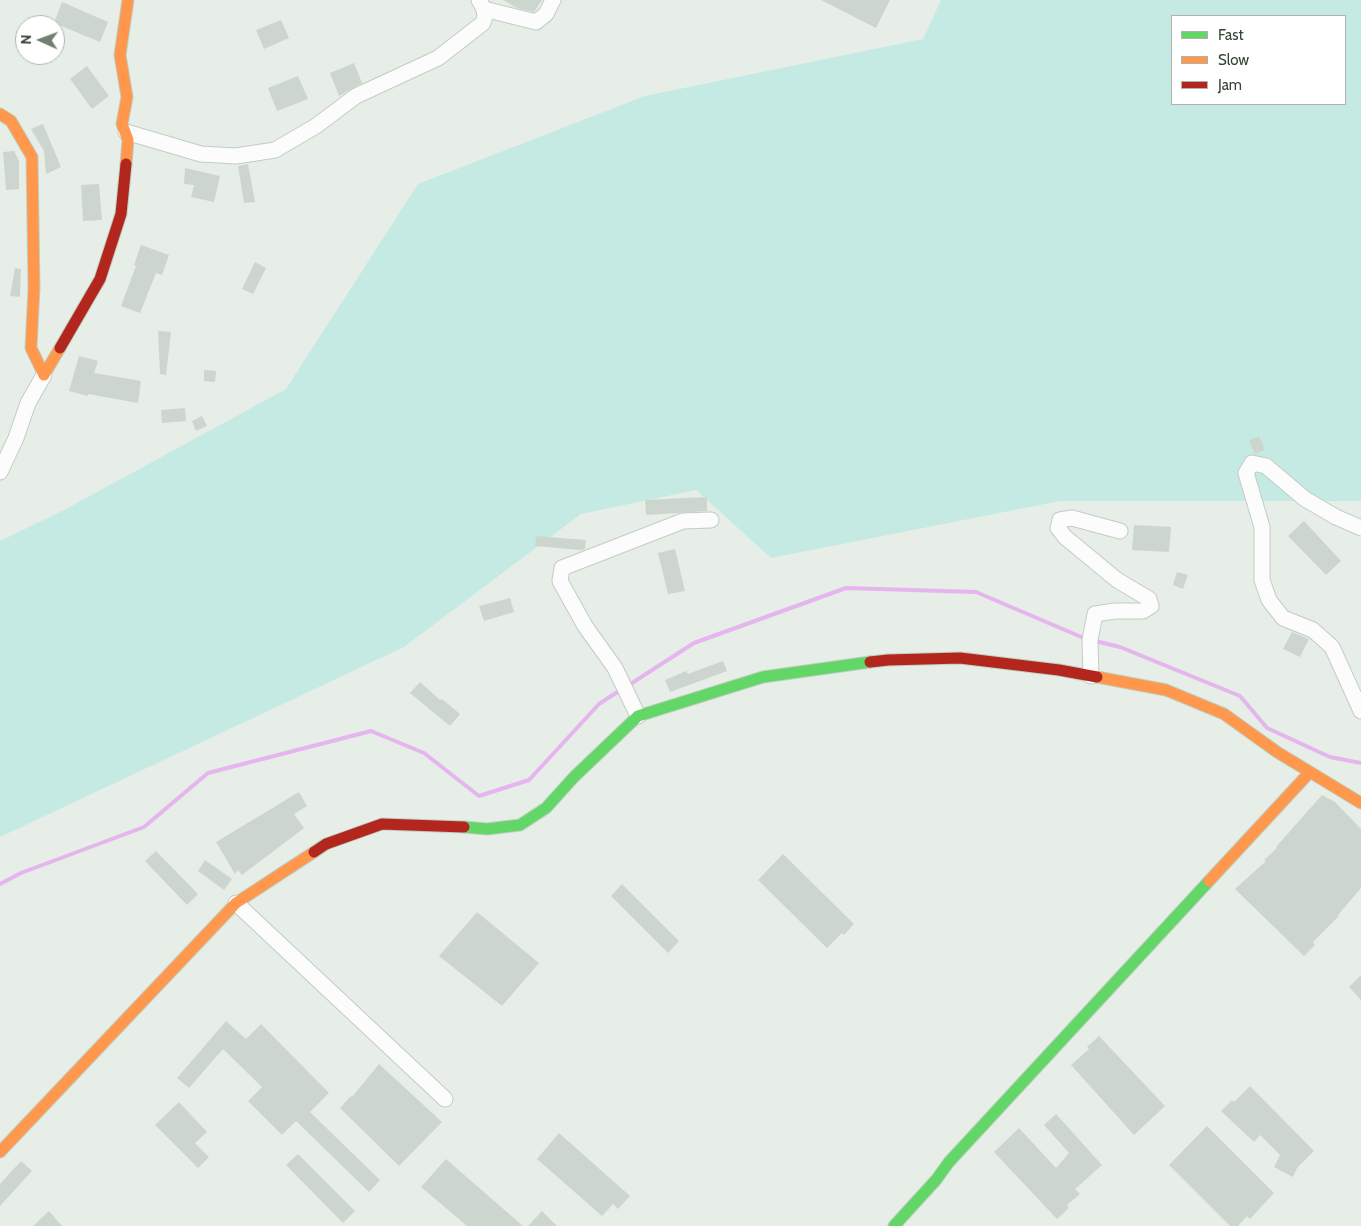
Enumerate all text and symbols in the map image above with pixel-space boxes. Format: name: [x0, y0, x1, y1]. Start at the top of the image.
north arrow: [15, 15, 65, 65]
legend: [1171, 15, 1346, 105]
text: Fast: [1218, 26, 1243, 44]
text: N: [17, 34, 35, 45]
text: Slow: [1218, 51, 1249, 69]
text: Jam: [1218, 76, 1242, 94]

